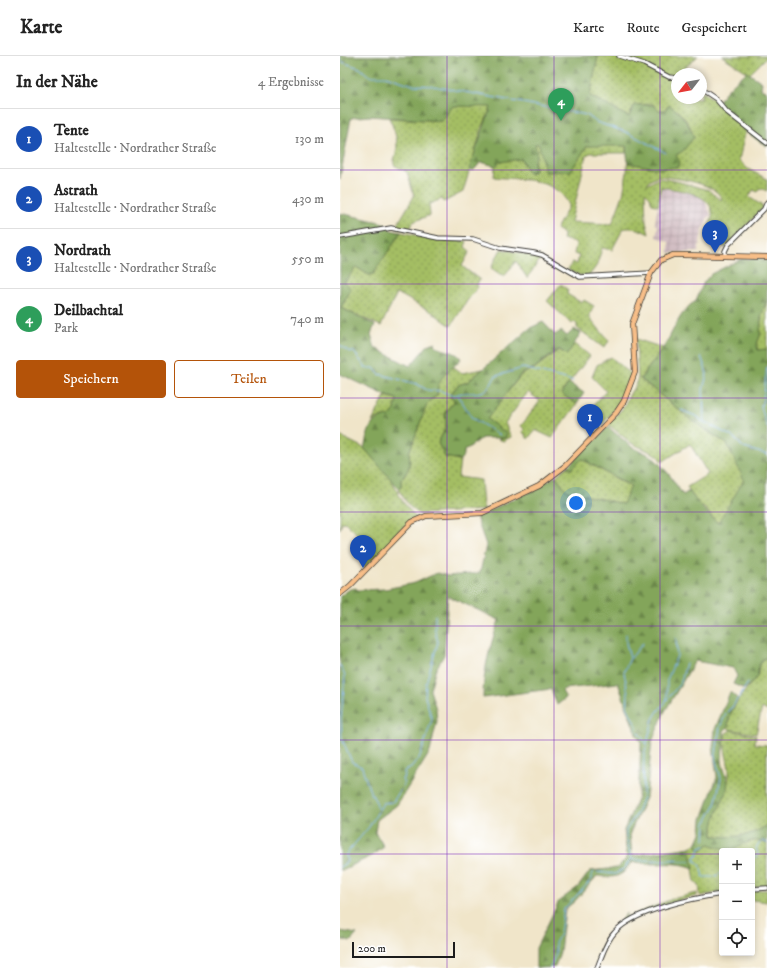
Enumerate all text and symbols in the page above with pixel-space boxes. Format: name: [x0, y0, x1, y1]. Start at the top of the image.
text: Karte: [20, 16, 62, 39]
text: Karte: [573, 19, 604, 37]
text: Route: [626, 19, 659, 37]
text: Gespeichert: [681, 19, 747, 37]
north arrow: [671, 68, 707, 104]
text: In der Nähe: [16, 71, 98, 93]
text: 4 Ergebnisse: [258, 74, 324, 90]
pin: 4: [548, 88, 574, 121]
text: Tente: [54, 121, 89, 140]
text: 1: [27, 131, 31, 147]
text: 130 m: [295, 131, 324, 147]
text: Haltestelle · Nordrather Straße: [54, 140, 216, 156]
text: Astrath: [54, 181, 98, 200]
text: 2: [26, 191, 32, 207]
text: 430 m: [292, 191, 324, 207]
text: Haltestelle · Nordrather Straße: [54, 200, 216, 216]
pin: 3: [702, 220, 728, 253]
text: Nordrath: [54, 241, 111, 260]
text: 3: [27, 251, 31, 267]
text: 550 m: [292, 251, 324, 267]
text: Haltestelle · Nordrather Straße: [54, 260, 216, 276]
text: Deilbachtal: [54, 301, 123, 320]
text: 4: [25, 311, 33, 327]
text: 740 m: [290, 311, 324, 327]
text: Park: [54, 320, 78, 336]
button: Speichern: [16, 360, 166, 398]
button: Teilen: [174, 360, 324, 398]
pin: 1: [577, 404, 603, 437]
your location: [566, 493, 586, 513]
pin: 2: [350, 535, 376, 568]
map controls: [719, 848, 755, 956]
button: +: [719, 848, 755, 884]
button: −: [719, 884, 755, 920]
button: locate: [719, 920, 755, 956]
scale bar: [352, 940, 455, 959]
text: 200 m: [358, 942, 386, 956]

